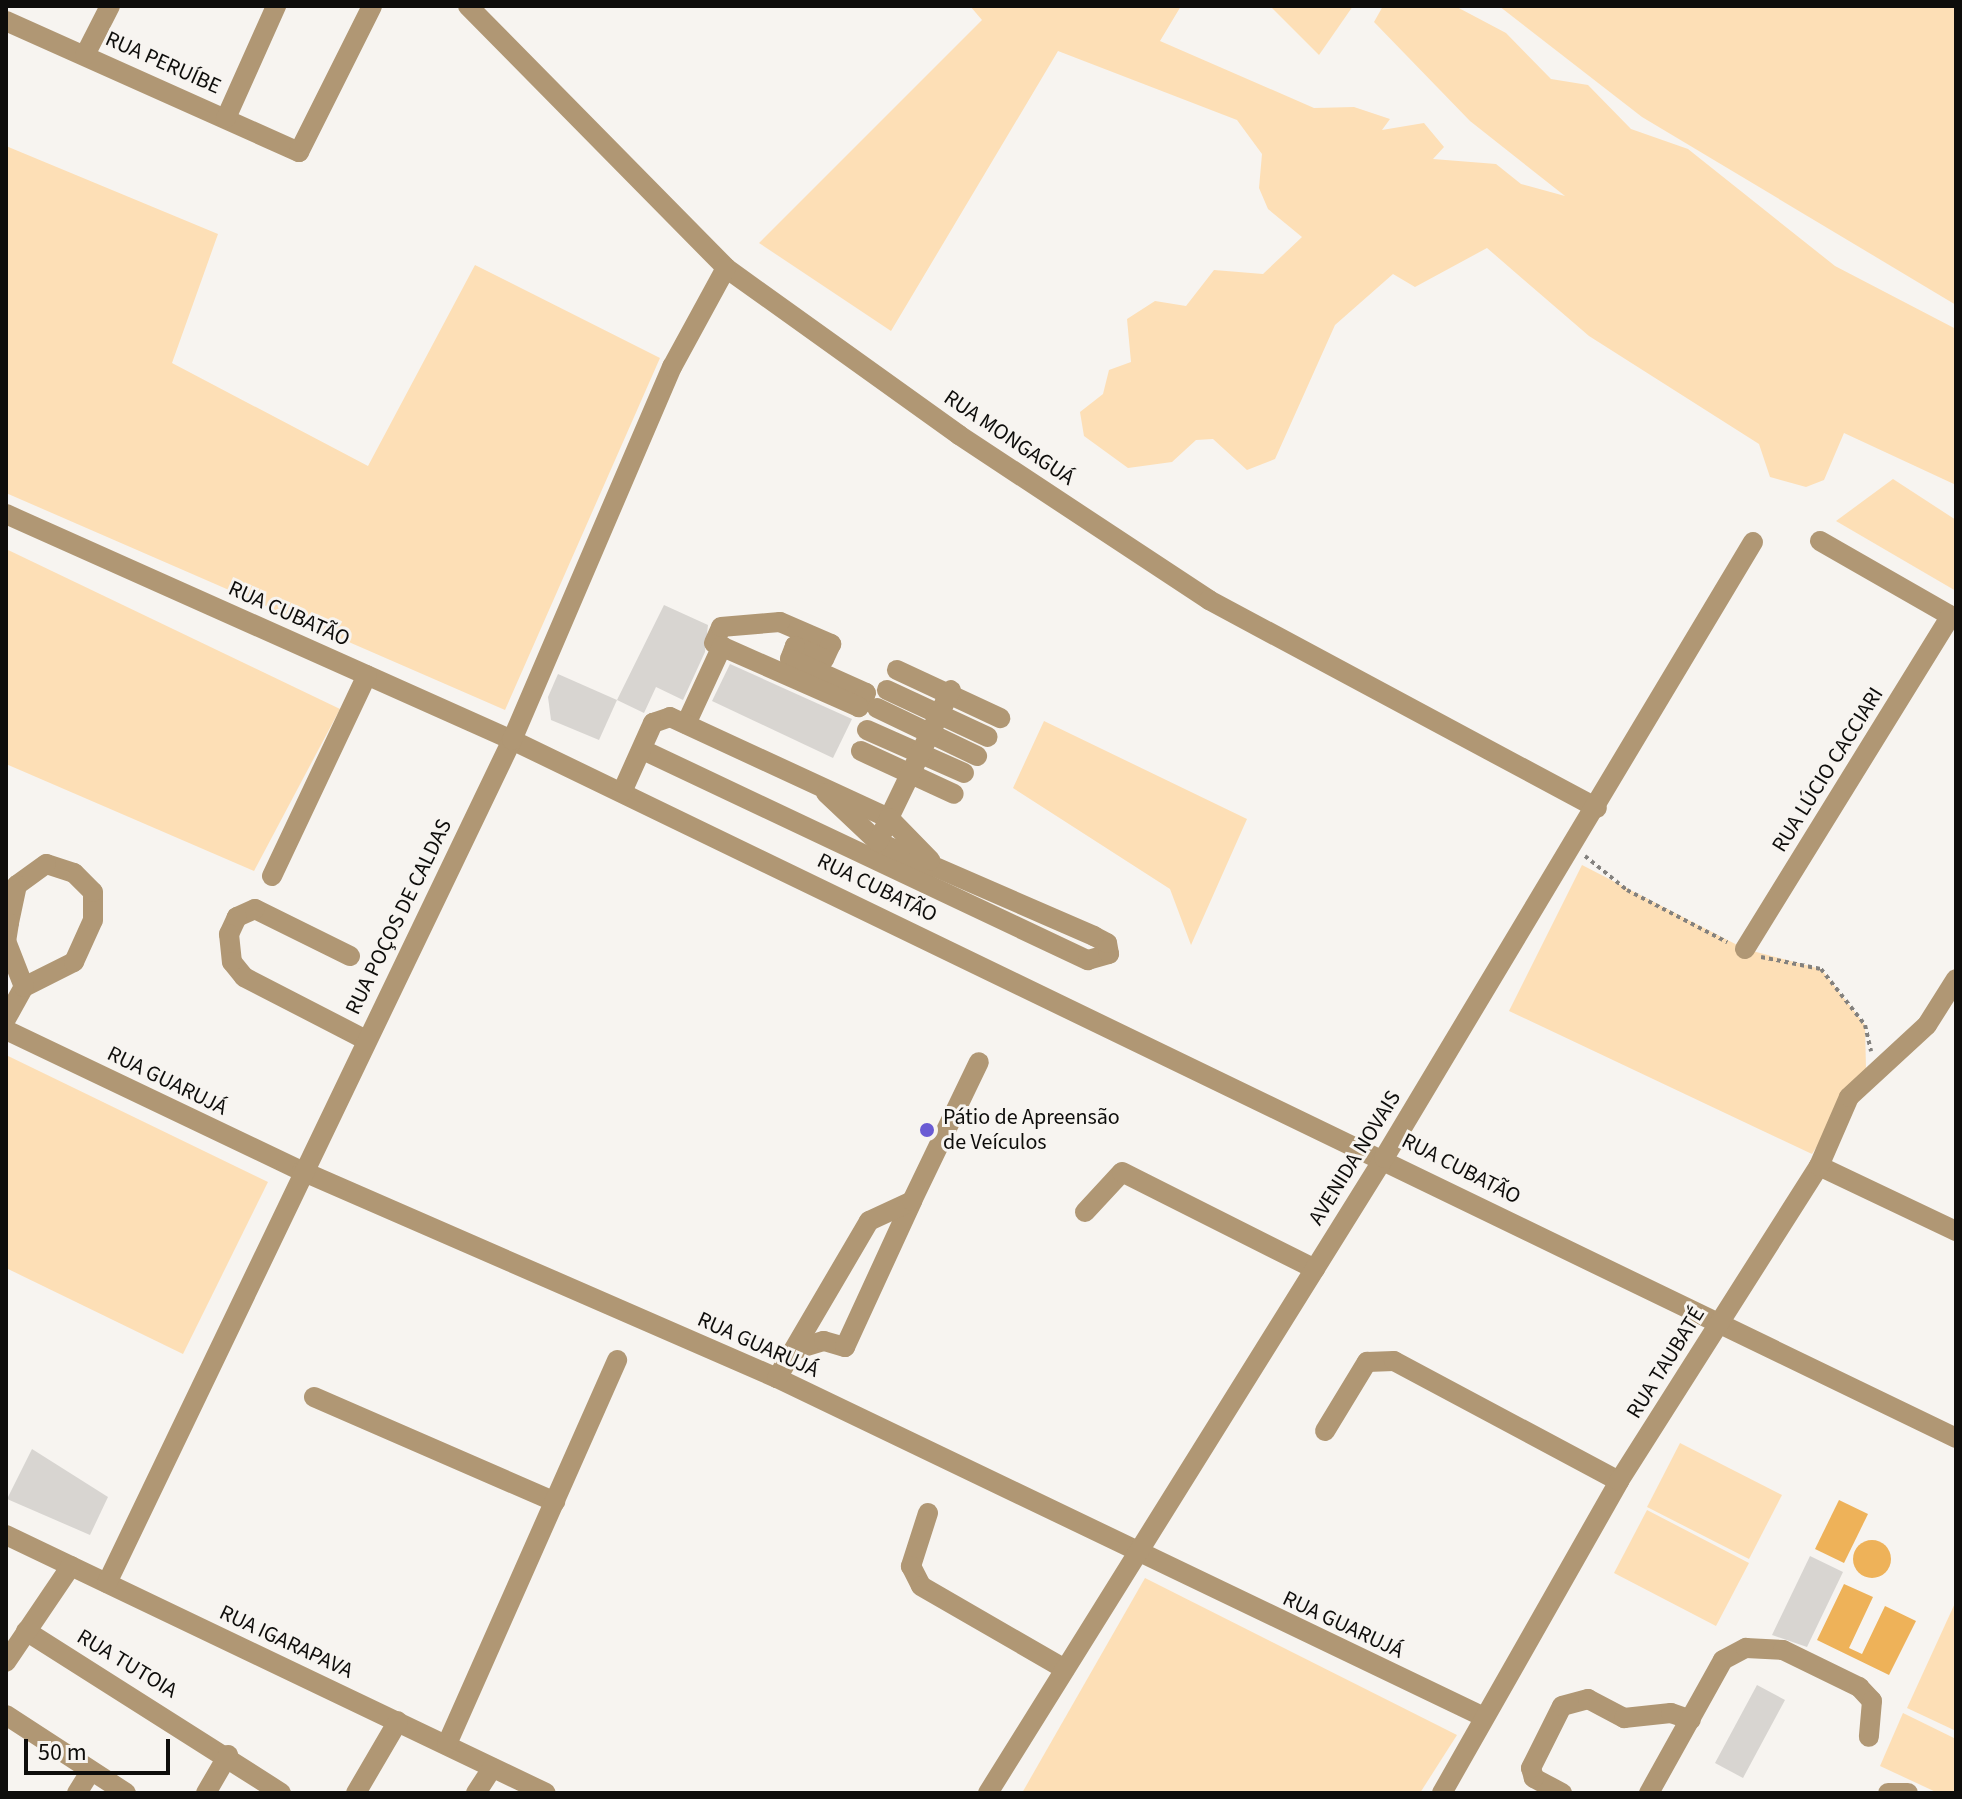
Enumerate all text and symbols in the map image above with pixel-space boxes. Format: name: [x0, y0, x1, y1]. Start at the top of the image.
street label: RUA PERUÍBE: [101, 26, 225, 100]
street label: RUA MONGAGUÁ: [939, 385, 1079, 491]
street label: RUA CUBATÃO: [224, 575, 354, 653]
street label: RUA LÚCIO CACCIARI: [1767, 683, 1889, 857]
street label: RUA POÇOS DE CALDAS: [340, 815, 458, 1019]
street label: RUA CUBATÃO: [813, 848, 941, 928]
street label: RUA GUARUJÁ: [103, 1041, 231, 1121]
street label: AVENIDA NOVAIS: [1303, 1086, 1407, 1230]
place label: Pátio de Apreensão de Veículos: [943, 1104, 1120, 1156]
marker: Pátio de Apreensão de Veículos: [918, 1121, 936, 1139]
street label: RUA CUBATÃO: [1397, 1128, 1525, 1210]
street label: RUA TAUBATÉ: [1621, 1302, 1711, 1424]
street label: RUA GUARUJÁ: [693, 1306, 823, 1384]
street label: RUA GUARUJÁ: [1278, 1586, 1408, 1664]
street label: RUA IGARAPAVA: [215, 1600, 357, 1684]
street label: RUA TUTOIA: [72, 1624, 182, 1704]
scale bar: [28, 1723, 174, 1773]
text: 50 m: [38, 1735, 87, 1770]

